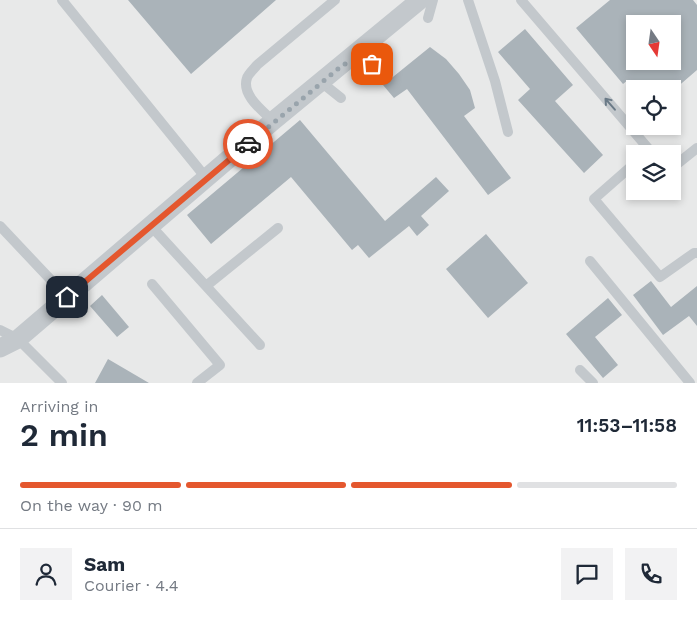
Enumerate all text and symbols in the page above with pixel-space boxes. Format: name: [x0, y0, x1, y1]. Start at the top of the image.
north arrow: [626, 15, 681, 70]
map controls: [626, 15, 681, 200]
pin: [351, 43, 393, 85]
icon: bag: [358, 50, 386, 78]
button: locate: [626, 80, 681, 135]
one-way arrow: [604, 97, 616, 110]
courier: [223, 119, 273, 169]
icon: car: [234, 130, 262, 158]
button: layers: [626, 145, 681, 200]
pin: [46, 276, 88, 318]
icon: home: [53, 283, 81, 311]
text: Arriving in: [20, 397, 98, 416]
text: 11:53–11:58: [577, 414, 677, 437]
text: 2 min: [20, 416, 108, 454]
text: On the way · 90 m: [20, 496, 163, 515]
button: person: [20, 548, 72, 600]
button: chat: [561, 548, 613, 600]
button: phone: [625, 548, 677, 600]
text: Sam: [84, 553, 125, 576]
text: Courier · 4.4: [84, 576, 179, 595]

